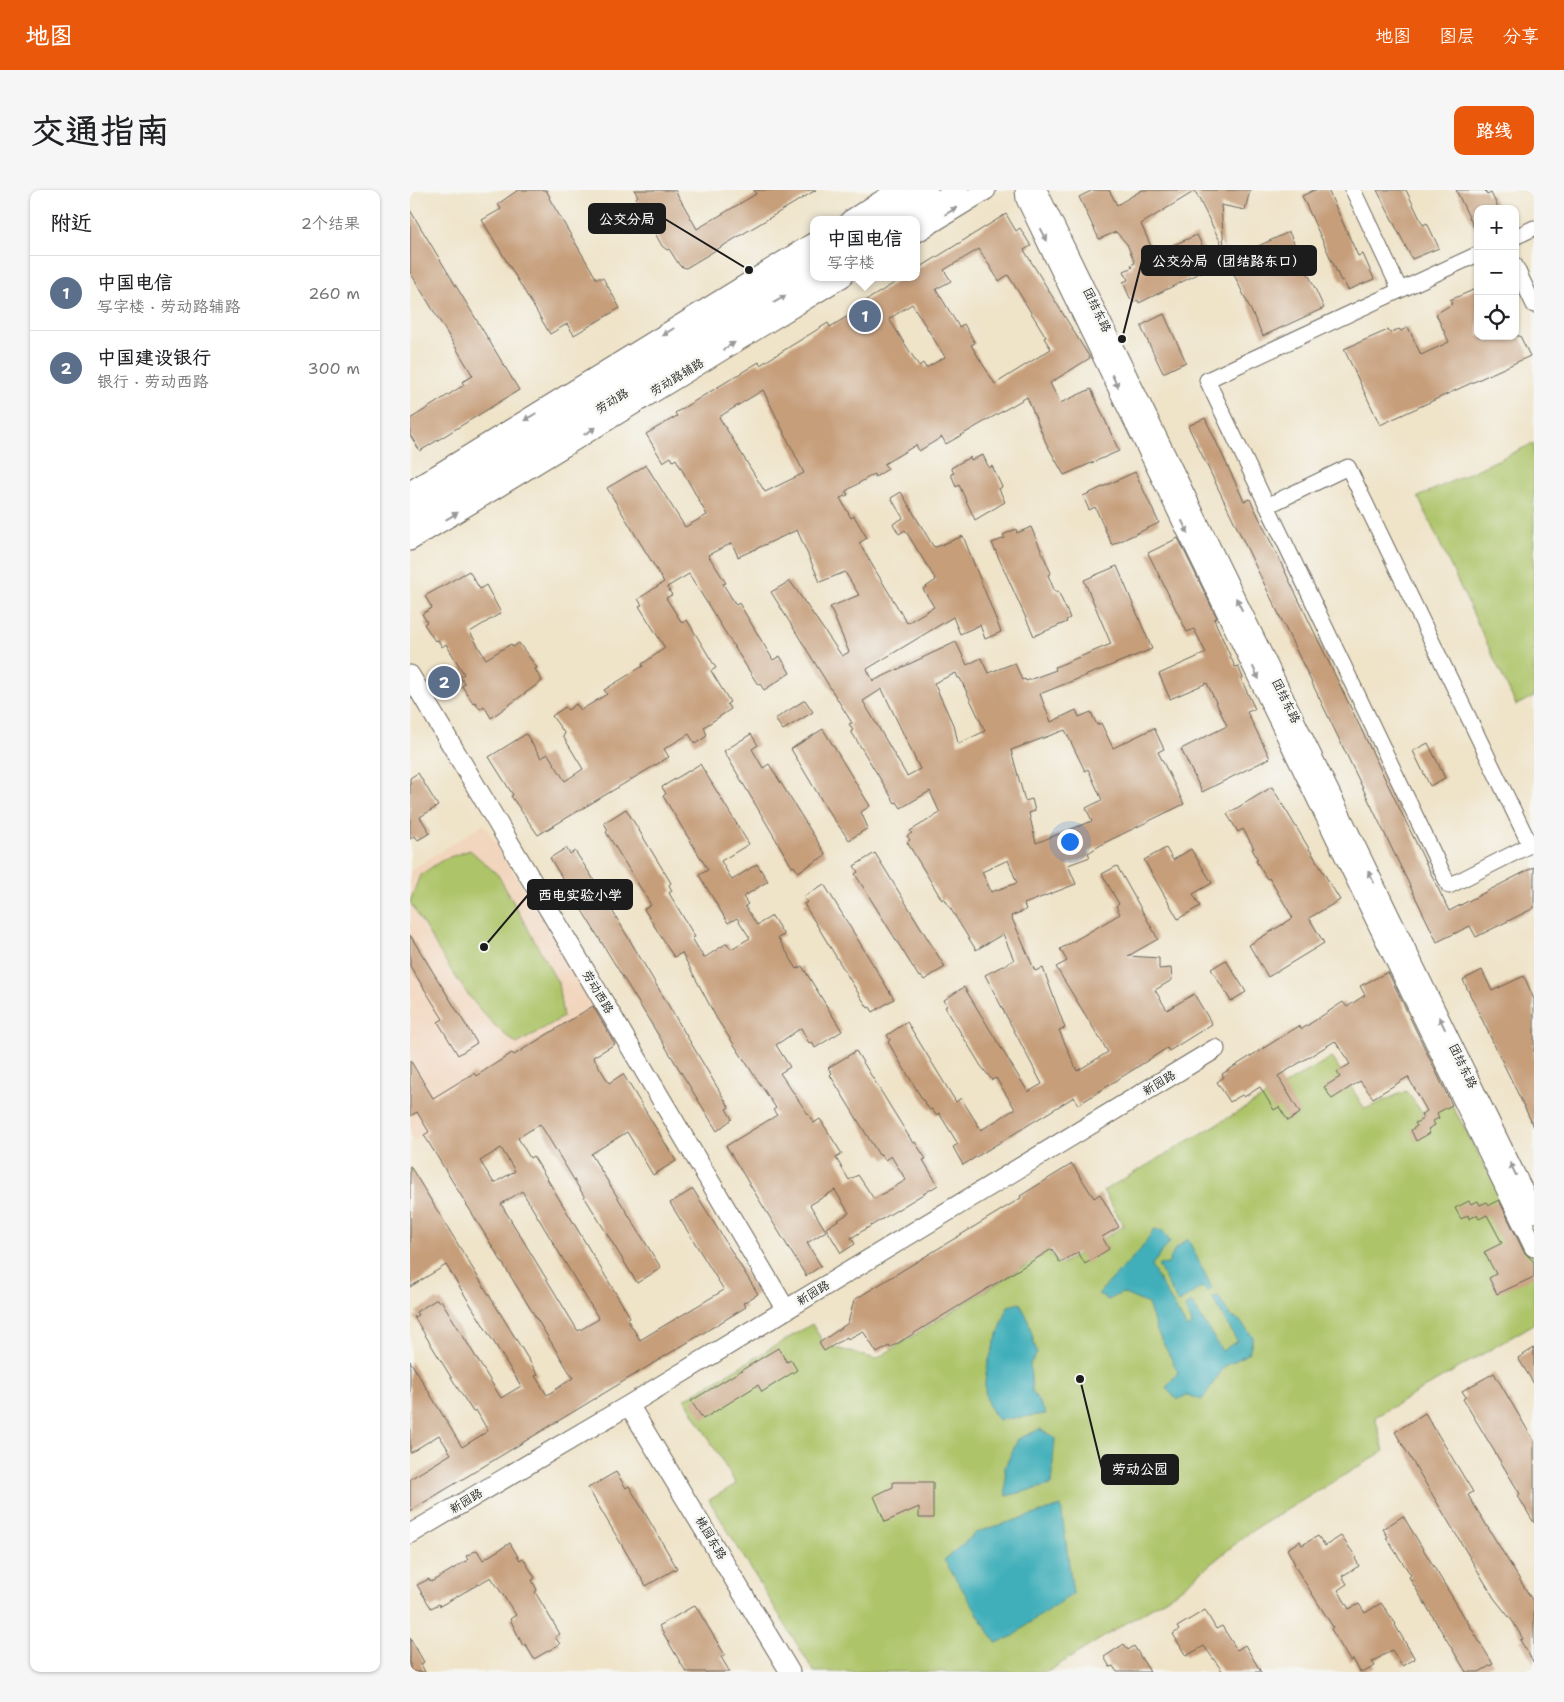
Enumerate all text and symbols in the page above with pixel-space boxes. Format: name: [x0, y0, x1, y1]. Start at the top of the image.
text: 地图: [25, 20, 73, 52]
text: 地图: [1375, 24, 1411, 48]
text: 图层: [1439, 24, 1475, 48]
text: 分享: [1503, 24, 1539, 48]
button: 路线: [1454, 106, 1534, 155]
text: 交通指南: [30, 107, 170, 154]
callout: 公交分局: [589, 204, 665, 233]
map controls: [1474, 205, 1519, 340]
button: +: [1474, 205, 1519, 250]
one-way arrow: [945, 207, 958, 216]
text: 附近: [50, 209, 92, 237]
text: 公交分局: [599, 210, 655, 228]
text: 2个结果: [301, 213, 360, 234]
popup: [810, 216, 920, 281]
text: 中国电信: [827, 226, 903, 251]
one-way arrow: [1040, 228, 1048, 242]
callout: 公交分局（团结路东口）: [1142, 246, 1316, 275]
button: −: [1474, 250, 1519, 295]
text: 写字楼: [827, 252, 875, 273]
text: 公交分局（团结路东口）: [1152, 252, 1306, 270]
text: 中国电信: [97, 270, 173, 295]
text: 1: [62, 283, 70, 304]
text: 260 m: [308, 283, 360, 304]
street label: 团结东路: [1079, 285, 1115, 335]
one-way arrow: [773, 294, 786, 303]
button: locate: [1474, 295, 1519, 340]
text: 写字楼 · 劳动路辅路: [97, 296, 240, 317]
pin: 1: [849, 297, 881, 335]
one-way arrow: [661, 327, 674, 336]
one-way arrow: [723, 342, 736, 351]
text: 中国建设银行: [97, 345, 211, 370]
street label: 劳动路辅路: [647, 355, 707, 399]
text: 2: [60, 358, 72, 379]
text: 300 m: [308, 358, 360, 379]
text: 银行 · 劳动西路: [97, 371, 208, 392]
one-way arrow: [1111, 374, 1119, 388]
street label: 劳动路: [592, 385, 632, 417]
one-way arrow: [523, 413, 536, 422]
one-way arrow: [584, 426, 597, 435]
one-way arrow: [445, 511, 458, 520]
one-way arrow: [1182, 520, 1190, 534]
one-way arrow: [1235, 597, 1243, 611]
pin: 2: [428, 663, 460, 701]
one-way arrow: [1252, 666, 1260, 681]
street label: 团结东路: [1268, 676, 1304, 726]
your location: [1057, 829, 1083, 855]
one-way arrow: [1367, 869, 1375, 884]
callout: 西电实验小学: [528, 880, 632, 909]
text: 西电实验小学: [538, 886, 622, 904]
street label: 劳动西路: [579, 967, 617, 1017]
one-way arrow: [1438, 1016, 1446, 1030]
street label: 团结东路: [1445, 1041, 1481, 1091]
street label: 新园路: [1139, 1067, 1179, 1099]
one-way arrow: [1509, 1162, 1517, 1176]
street label: 新园路: [793, 1277, 833, 1309]
callout: 劳动公园: [1102, 1455, 1178, 1484]
text: 劳动公园: [1112, 1460, 1168, 1478]
street label: 新园路: [446, 1485, 486, 1517]
street label: 桃园东路: [692, 1513, 730, 1563]

